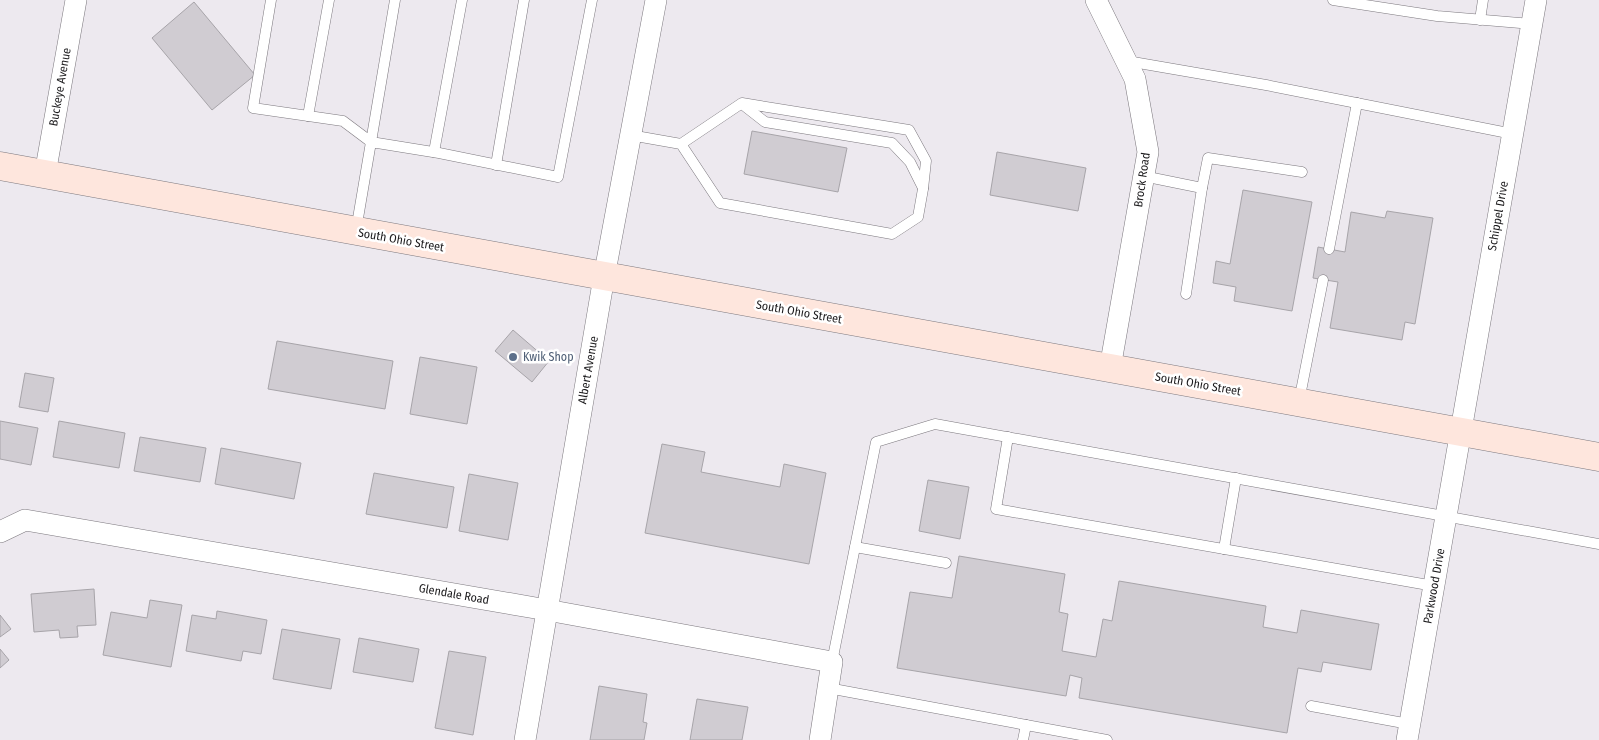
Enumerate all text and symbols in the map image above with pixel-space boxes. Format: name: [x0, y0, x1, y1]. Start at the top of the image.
street label: Buckeye Avenue: [46, 47, 74, 127]
street label: Brock Road: [1131, 152, 1153, 208]
street label: Schippel Drive: [1485, 180, 1511, 252]
street label: South Ohio Street: [357, 226, 445, 254]
street label: South Ohio Street: [755, 298, 843, 326]
street label: Albert Avenue: [575, 335, 601, 405]
place label: Kwik Shop: [523, 350, 574, 364]
marker: Kwik Shop: [507, 351, 519, 363]
street label: South Ohio Street: [1154, 370, 1242, 398]
street label: Parkwood Drive: [1420, 547, 1448, 625]
street label: Glendale Road: [418, 581, 490, 607]

